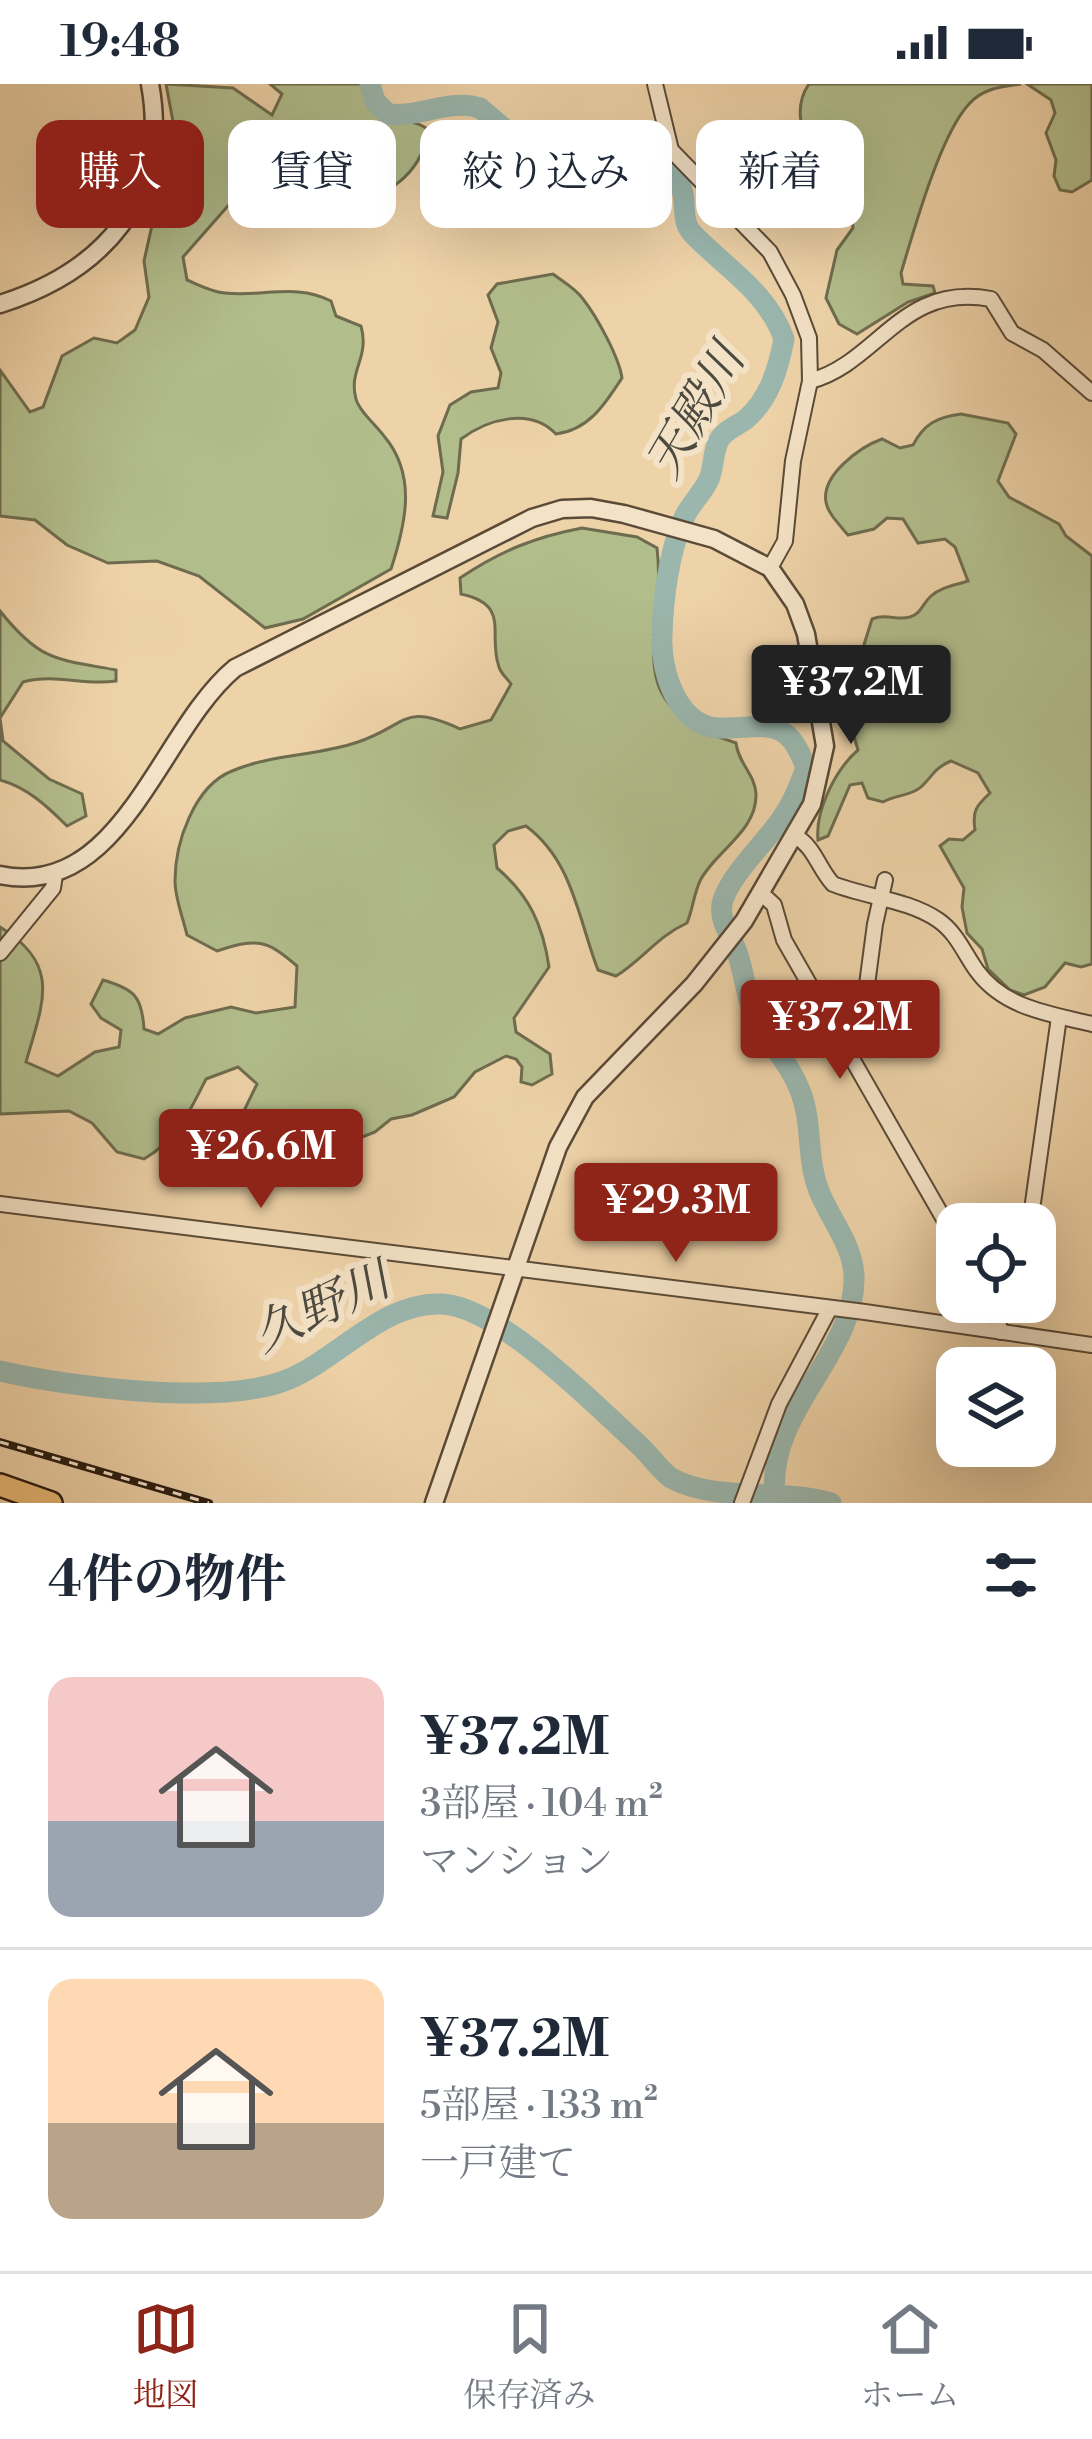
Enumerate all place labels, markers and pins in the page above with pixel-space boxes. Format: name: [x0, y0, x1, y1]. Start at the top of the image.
pin: ¥37.2M: [753, 645, 949, 747]
pin: ¥37.2M: [742, 980, 938, 1082]
pin: ¥26.6M: [163, 1109, 359, 1211]
pin: ¥29.3M: [578, 1163, 774, 1265]

